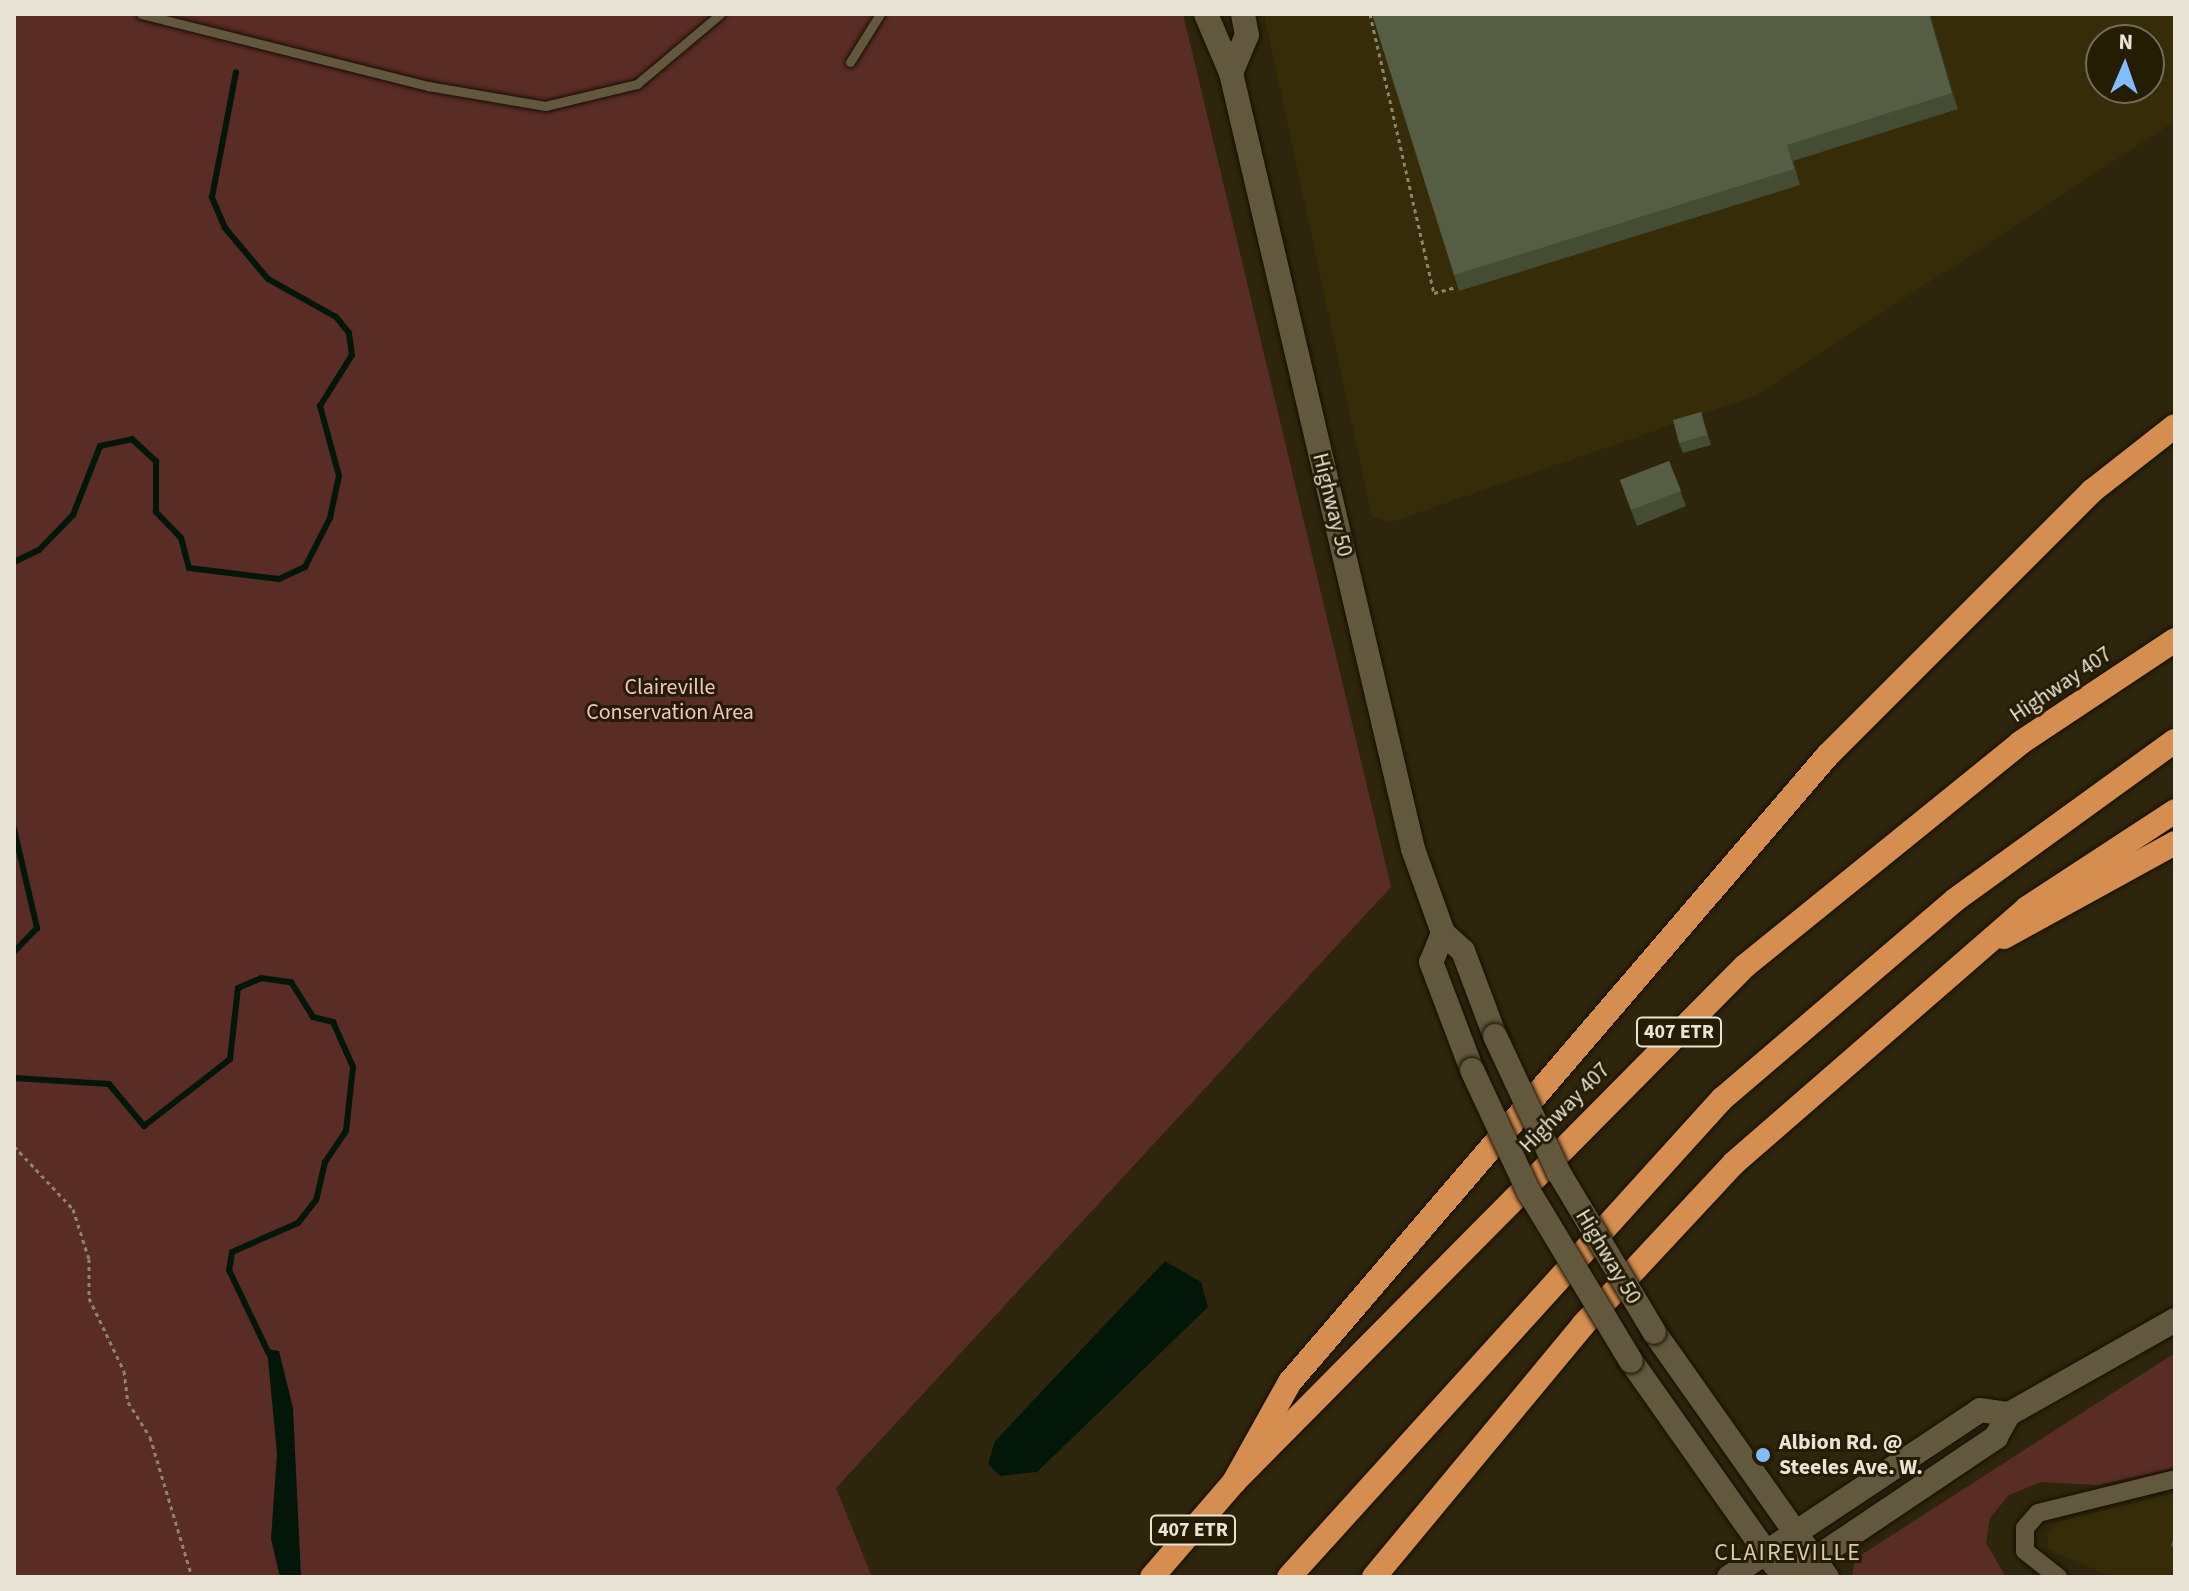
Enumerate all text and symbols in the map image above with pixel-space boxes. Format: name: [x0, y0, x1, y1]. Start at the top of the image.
north arrow: [2085, 24, 2165, 104]
text: N: [2118, 26, 2134, 58]
street label: Highway 50: [1306, 450, 1358, 560]
street label: Highway 407: [2005, 641, 2117, 729]
park label: Claireville Conservation Area: [586, 674, 754, 726]
road number: 407 ETR: [1635, 1016, 1723, 1048]
street label: Highway 407: [1514, 1057, 1616, 1159]
street label: Highway 50: [1569, 1205, 1647, 1309]
place label: Albion Rd. @ Steeles Ave. W.: [1779, 1429, 1923, 1480]
marker: Albion Rd. @ Steeles Ave. W.: [1754, 1446, 1772, 1464]
road number: 407 ETR: [1149, 1514, 1237, 1546]
district label: CLAIREVILLE: [1714, 1539, 1862, 1567]

